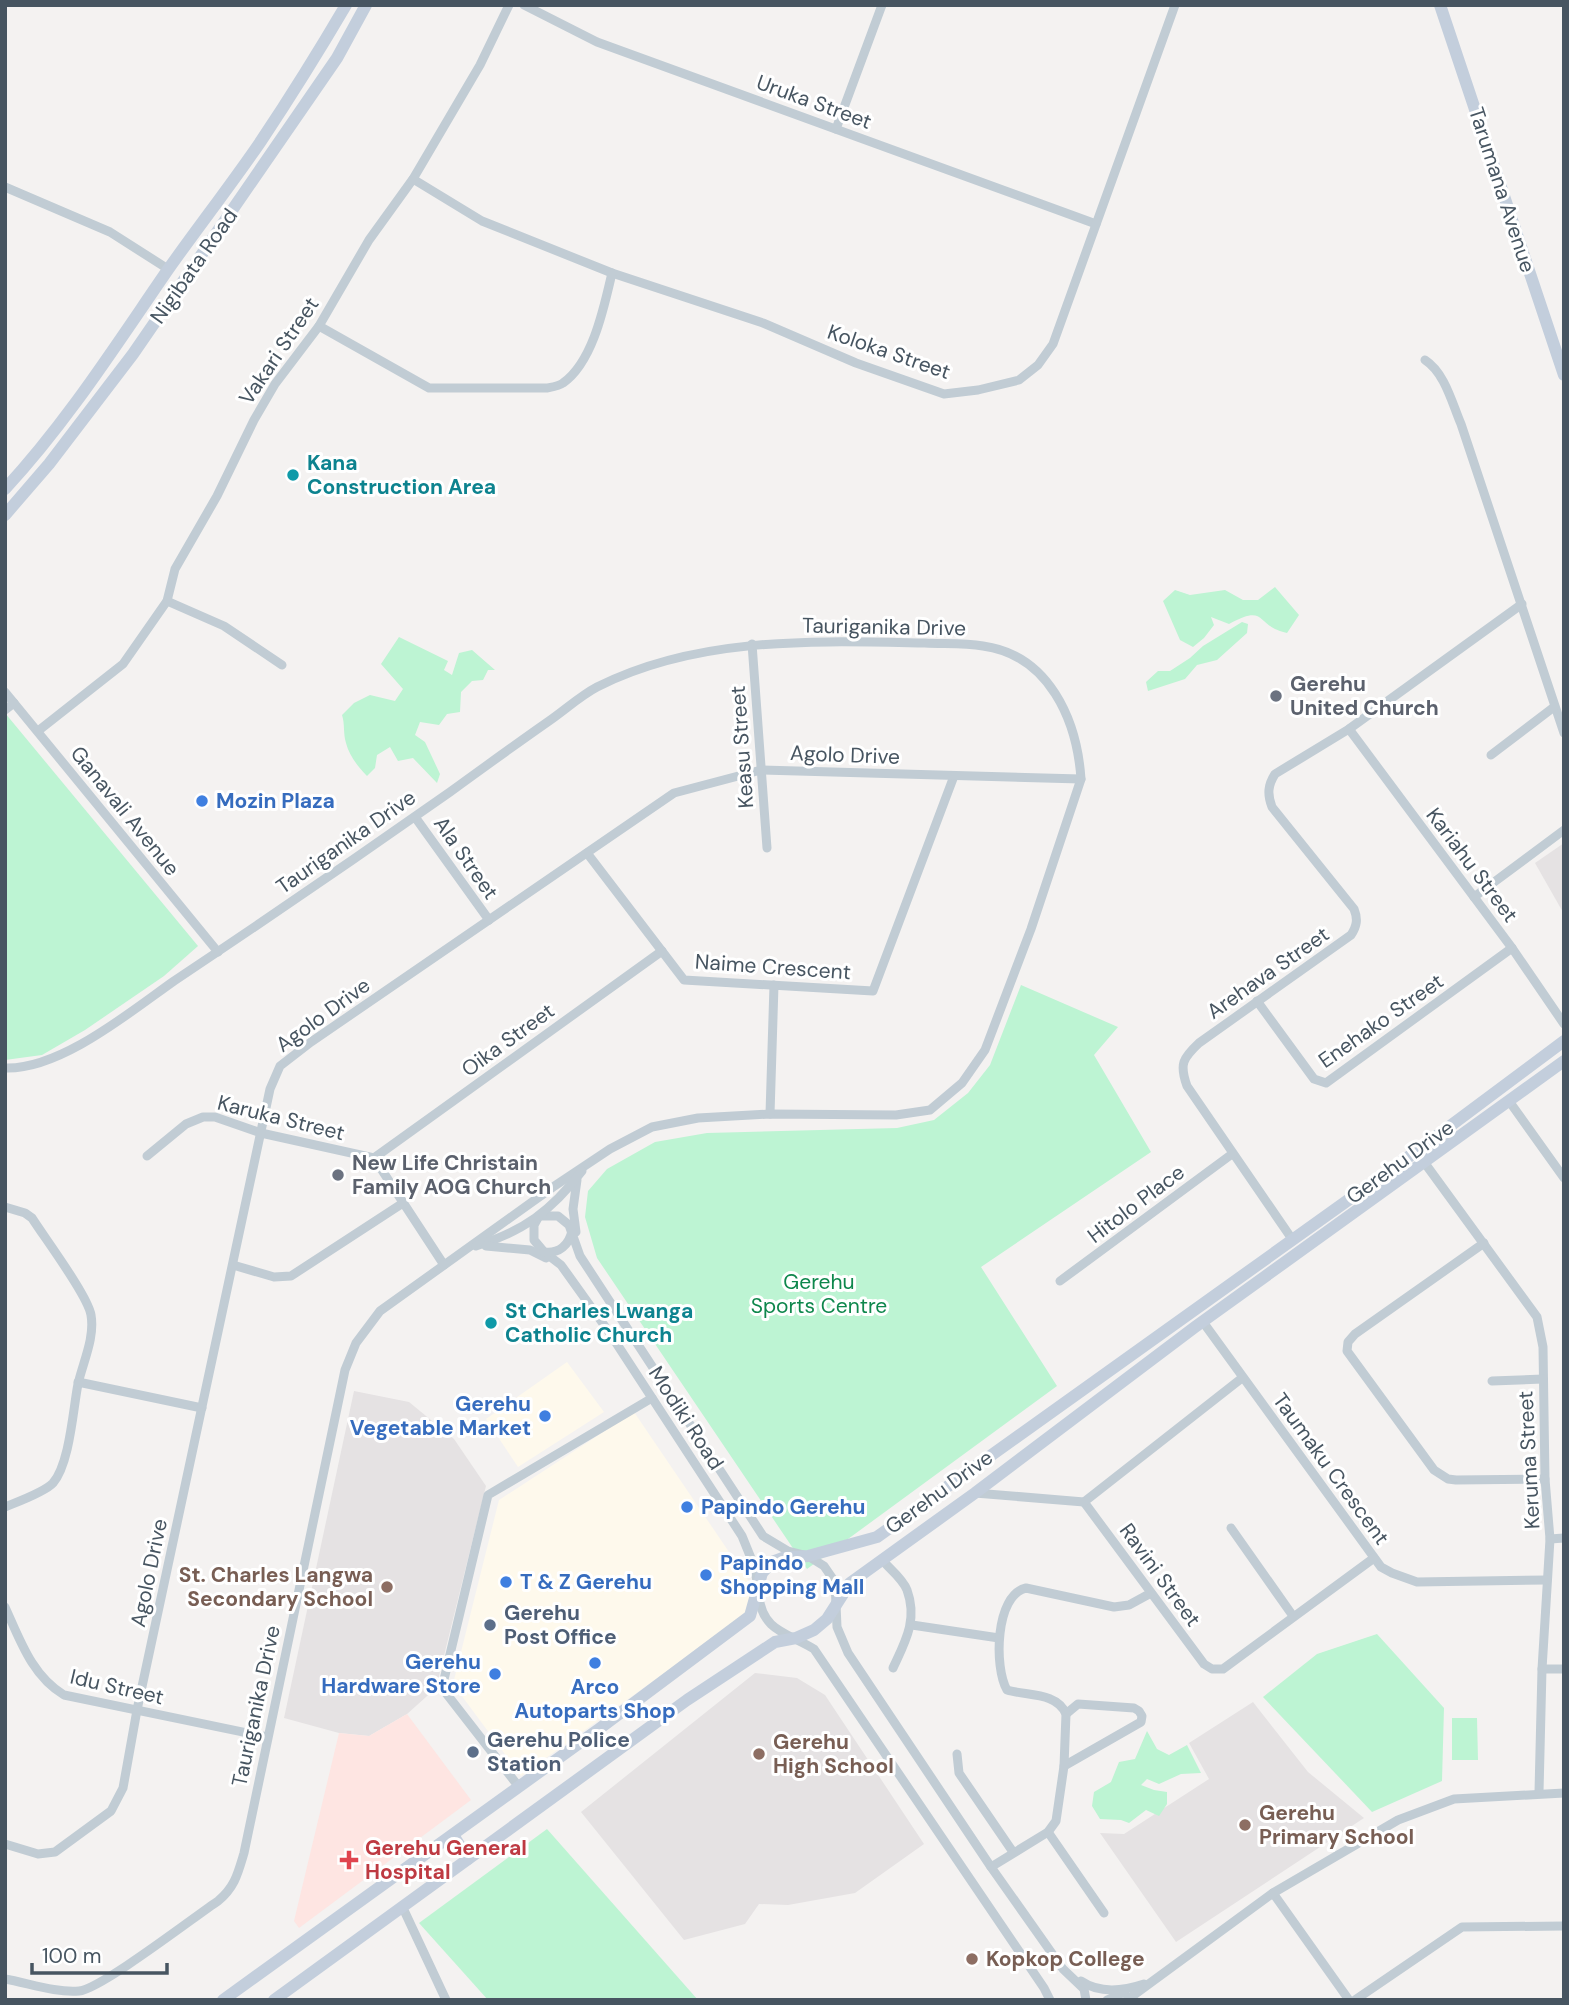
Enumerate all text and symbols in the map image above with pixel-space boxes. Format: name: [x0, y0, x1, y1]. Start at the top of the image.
street label: Uruka Street: [753, 68, 875, 136]
street label: Tarumana Avenue: [1462, 104, 1542, 276]
street label: Nigibata Road: [144, 203, 244, 329]
street label: Vakari Street: [233, 292, 325, 410]
street label: Koloka Street: [824, 318, 954, 386]
place label: Kana Construction Area: [307, 449, 496, 501]
marker: Kana Construction Area: [285, 467, 301, 483]
street label: Tauriganika Drive: [802, 612, 966, 642]
place label: Gerehu United Church: [1290, 670, 1439, 722]
street label: Keasu Street: [724, 685, 760, 809]
marker: Gerehu United Church: [1268, 688, 1284, 704]
street label: Agolo Drive: [789, 739, 901, 771]
street label: Ganavali Avenue: [64, 740, 186, 882]
street label: Tauriganika Drive: [271, 783, 421, 900]
place label: Mozin Plaza: [216, 787, 335, 815]
marker: Mozin Plaza: [194, 793, 210, 809]
street label: Kariahu Street: [1420, 802, 1524, 928]
street label: Ala Street: [427, 811, 505, 905]
street label: Arehava Street: [1201, 920, 1335, 1026]
street label: Naime Crescent: [694, 948, 852, 986]
street label: Enehako Street: [1313, 967, 1449, 1075]
street label: Agolo Drive: [270, 971, 376, 1059]
street label: Oika Street: [456, 997, 560, 1083]
street label: Karuka Street: [215, 1089, 347, 1147]
street label: Gerehu Drive: [1341, 1113, 1459, 1211]
place label: New Life Christain Family AOG Church: [352, 1149, 551, 1201]
street label: Hitolo Place: [1082, 1158, 1190, 1250]
marker: New Life Christain Family AOG Church: [330, 1167, 346, 1183]
park label: Gerehu Sports Centre: [751, 1268, 887, 1320]
place label: St Charles Lwanga Catholic Church: [505, 1297, 693, 1349]
marker: St Charles Lwanga Catholic Church: [483, 1315, 499, 1331]
street label: Modiki Road: [642, 1361, 730, 1475]
street label: Taumaku Crescent: [1266, 1387, 1396, 1551]
place label: Gerehu Vegetable Market: [350, 1390, 531, 1442]
street label: Keruma Street: [1511, 1390, 1547, 1530]
marker: Gerehu Vegetable Market: [537, 1408, 553, 1424]
street label: Gerehu Drive: [880, 1443, 998, 1541]
place label: Papindo Gerehu: [701, 1493, 865, 1521]
marker: Papindo Gerehu: [679, 1499, 695, 1515]
street label: Agolo Drive: [124, 1516, 174, 1630]
street label: Ravini Street: [1113, 1518, 1207, 1632]
place label: Papindo Shopping Mall: [720, 1549, 864, 1601]
place label: St. Charles Langwa Secondary School: [179, 1561, 373, 1613]
marker: Papindo Shopping Mall: [698, 1567, 714, 1583]
place label: T & Z Gerehu: [520, 1568, 652, 1596]
marker: T & Z Gerehu: [498, 1574, 514, 1590]
marker: St. Charles Langwa Secondary School: [379, 1579, 395, 1595]
place label: Gerehu Post Office: [504, 1599, 617, 1651]
marker: Gerehu Post Office: [482, 1617, 498, 1633]
street label: Tauriganika Drive: [225, 1623, 287, 1789]
place label: Gerehu Hardware Store: [321, 1648, 481, 1700]
marker: Arco Autoparts Shop: [587, 1655, 603, 1671]
street label: Idu Street: [67, 1663, 167, 1711]
marker: Gerehu Hardware Store: [487, 1666, 503, 1682]
place label: Arco Autoparts Shop: [514, 1673, 676, 1725]
place label: Gerehu Police Station: [487, 1726, 630, 1778]
place label: Gerehu High School: [773, 1728, 894, 1780]
marker: Gerehu Police Station: [465, 1744, 481, 1760]
marker: Gerehu High School: [751, 1746, 767, 1762]
place label: Gerehu Primary School: [1259, 1799, 1414, 1851]
marker: Gerehu Primary School: [1237, 1817, 1253, 1833]
place label: Gerehu General Hospital: [365, 1834, 527, 1886]
marker: Gerehu General Hospital: [339, 1850, 359, 1870]
scale bar: [32, 1932, 166, 1976]
text: 100 m: [42, 1942, 102, 1970]
place label: Kopkop College: [986, 1945, 1145, 1973]
marker: Kopkop College: [964, 1951, 980, 1967]

